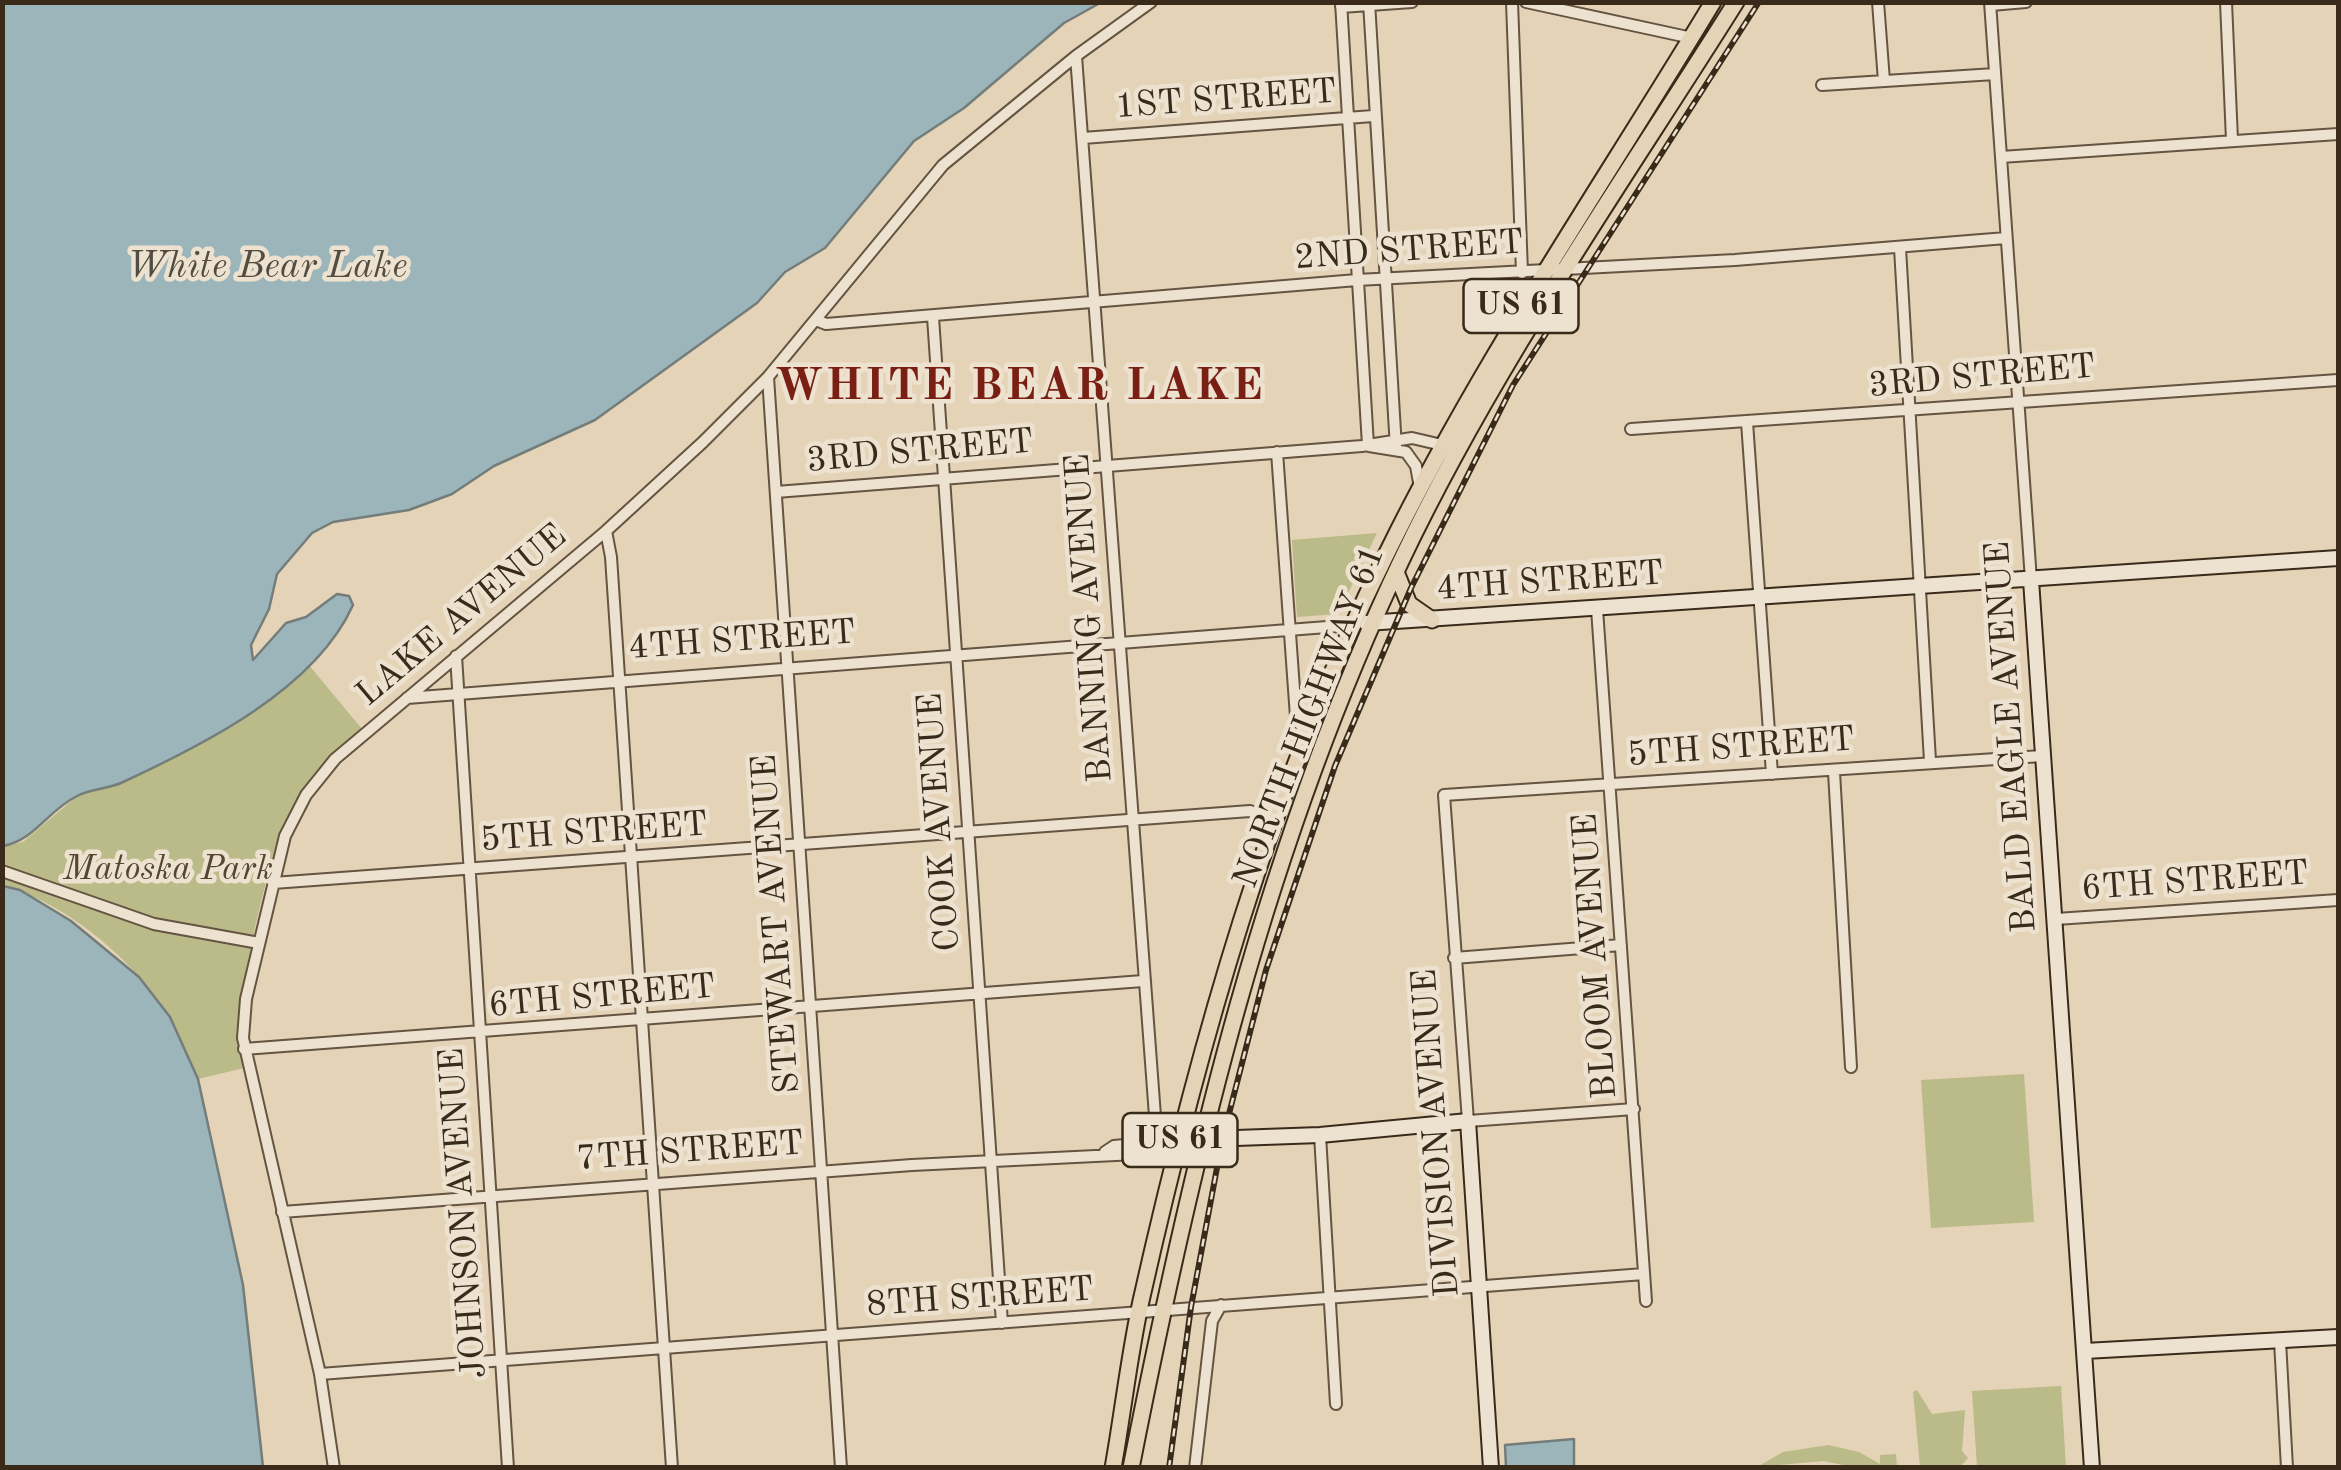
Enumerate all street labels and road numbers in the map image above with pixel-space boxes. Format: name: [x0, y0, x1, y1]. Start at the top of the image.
street label: 1ST STREET: [1114, 71, 1338, 129]
street label: 2ND STREET: [1293, 222, 1525, 280]
road number: US 61: [1464, 279, 1578, 333]
street label: 3RD STREET: [1867, 346, 2097, 408]
street label: 3RD STREET: [805, 421, 1035, 483]
street label: BANNING AVENUE: [1058, 452, 1122, 784]
street label: LAKE AVENUE: [348, 516, 576, 716]
street label: NORTH HIGHWAY 61: [1225, 540, 1395, 894]
street label: BALD EAGLE AVENUE: [1977, 540, 2047, 934]
street label: 4TH STREET: [1435, 553, 1665, 611]
street label: 4TH STREET: [627, 612, 857, 670]
street label: COOK AVENUE: [910, 691, 970, 953]
street label: 5TH STREET: [1626, 719, 1856, 777]
street label: STEWART AVENUE: [744, 753, 810, 1095]
street label: 5TH STREET: [479, 804, 709, 862]
street label: BLOOM AVENUE: [1565, 812, 1627, 1100]
street label: 6TH STREET: [2080, 853, 2310, 911]
street label: 6TH STREET: [487, 966, 717, 1028]
street label: DIVISION AVENUE: [1405, 967, 1469, 1299]
street label: JOHNSON AVENUE: [431, 1046, 497, 1380]
road number: US 61: [1122, 1113, 1238, 1167]
street label: 7TH STREET: [575, 1123, 805, 1181]
street label: 8TH STREET: [865, 1269, 1095, 1327]

